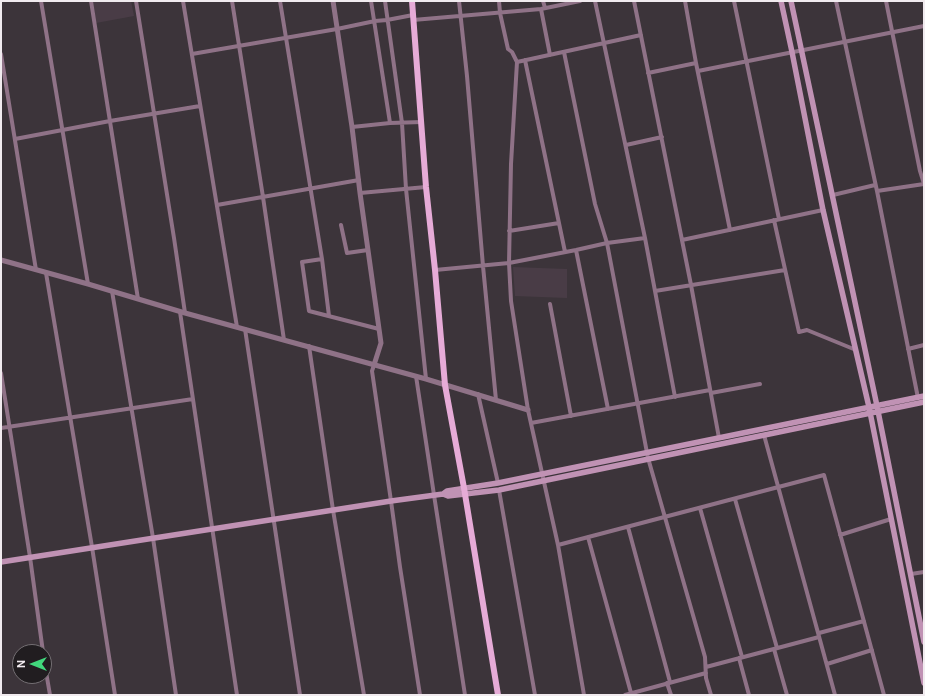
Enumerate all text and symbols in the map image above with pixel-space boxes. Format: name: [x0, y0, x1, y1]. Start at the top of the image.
north arrow: [12, 644, 52, 684]
text: N: [14, 660, 28, 668]

